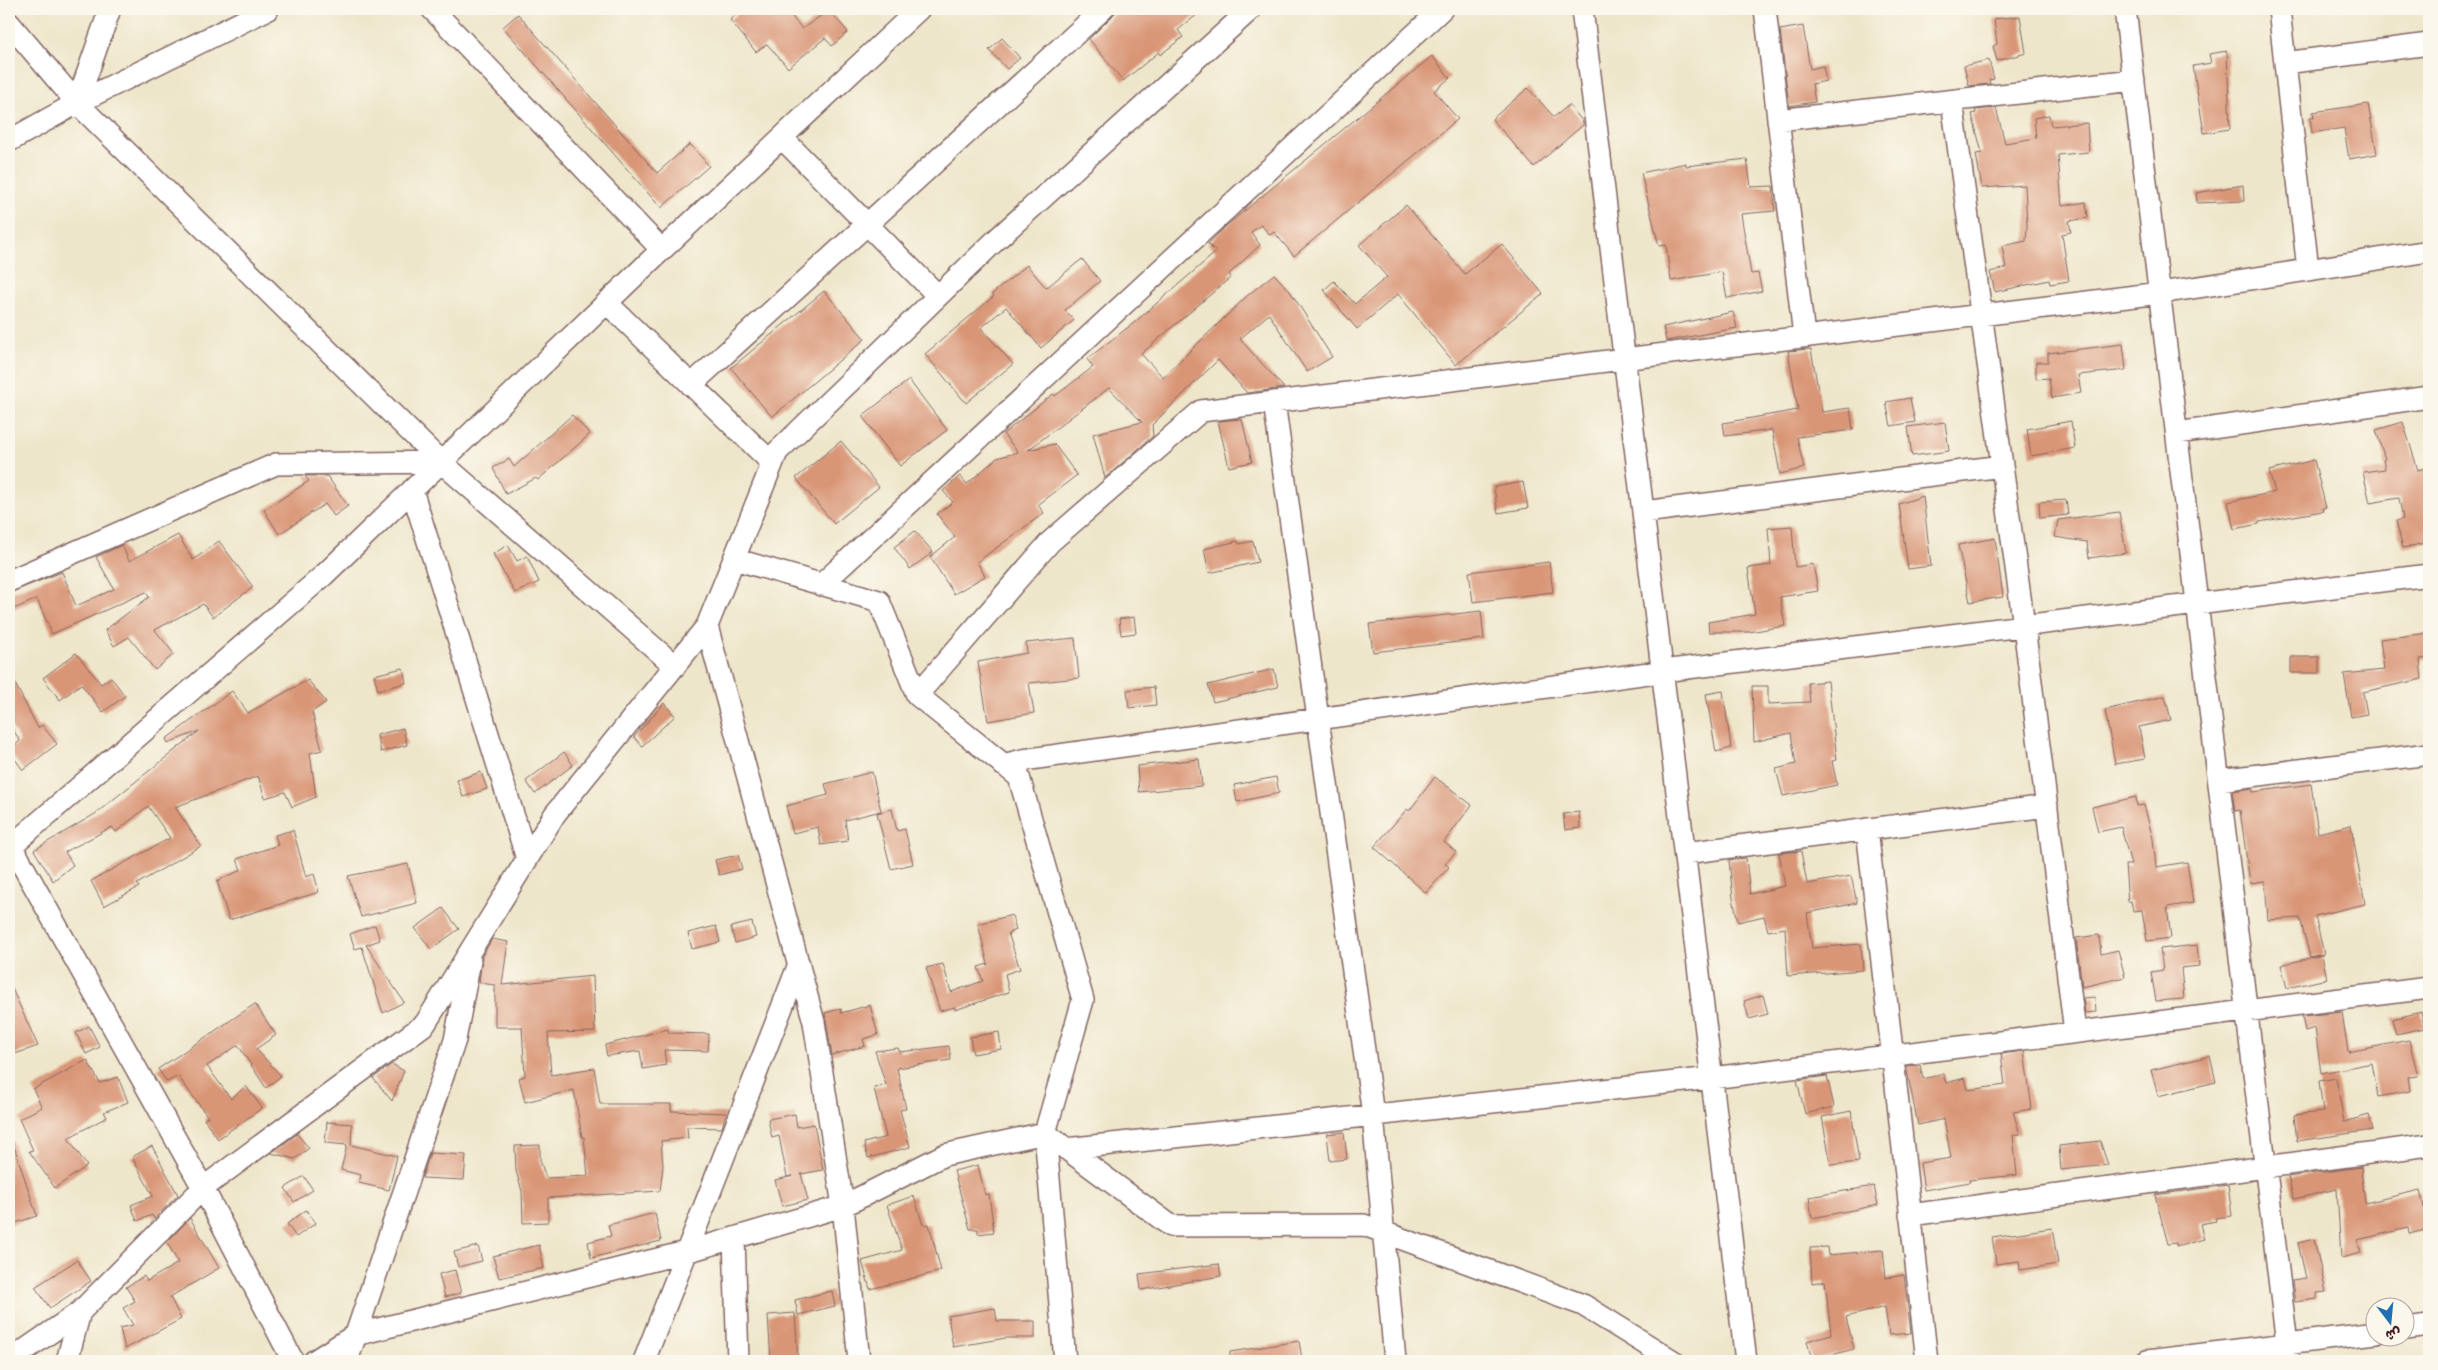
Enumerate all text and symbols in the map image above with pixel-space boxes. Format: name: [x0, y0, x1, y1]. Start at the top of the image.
north arrow: [2366, 1298, 2416, 1348]
text: ش: [2383, 1323, 2404, 1347]

